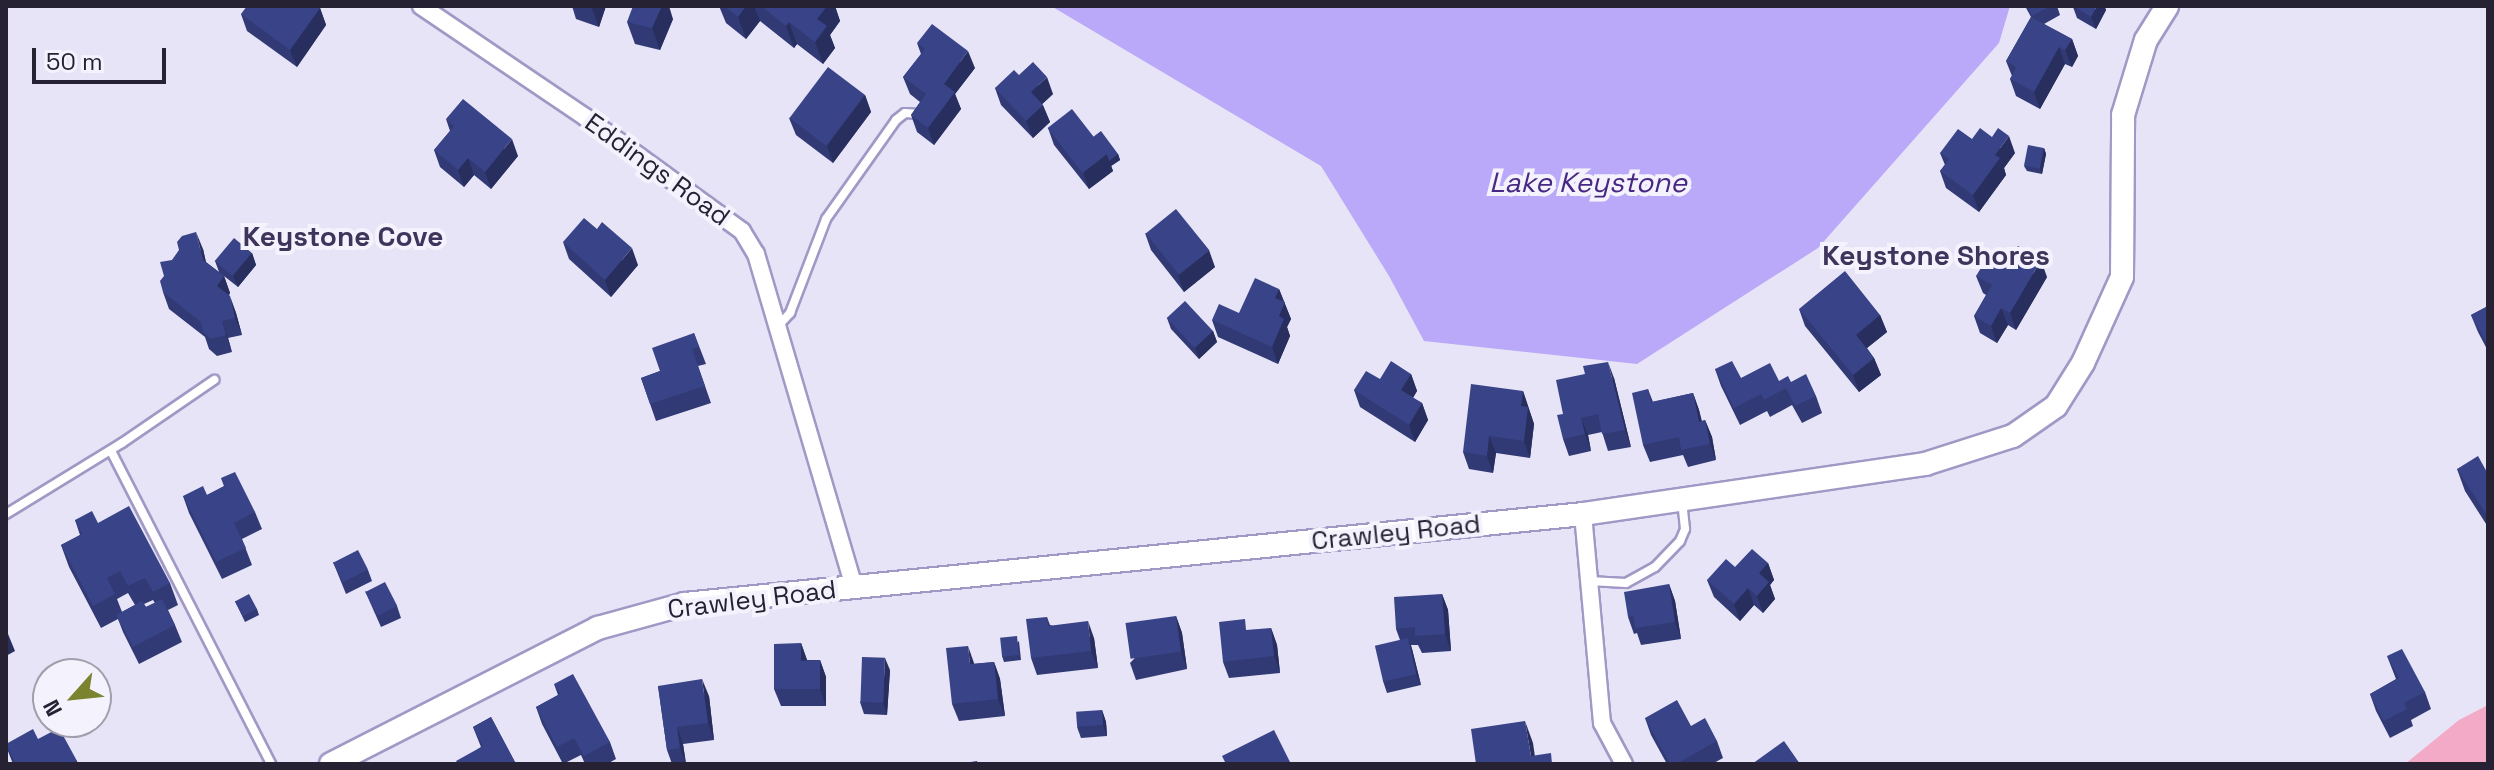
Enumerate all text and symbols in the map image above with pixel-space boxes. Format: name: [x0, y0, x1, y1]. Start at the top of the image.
scale bar: [36, 32, 170, 82]
text: 50 m: [46, 46, 103, 77]
street label: Eddings Road: [579, 107, 735, 233]
water label: Lake Keystone: [1489, 165, 1687, 199]
district label: Keystone Cove: [243, 219, 443, 253]
district label: Keystone Shores: [1822, 238, 2050, 272]
street label: Crawley Road: [1310, 509, 1482, 557]
street label: Crawley Road: [666, 574, 838, 626]
north arrow: [32, 658, 112, 738]
text: N: [37, 695, 68, 721]

